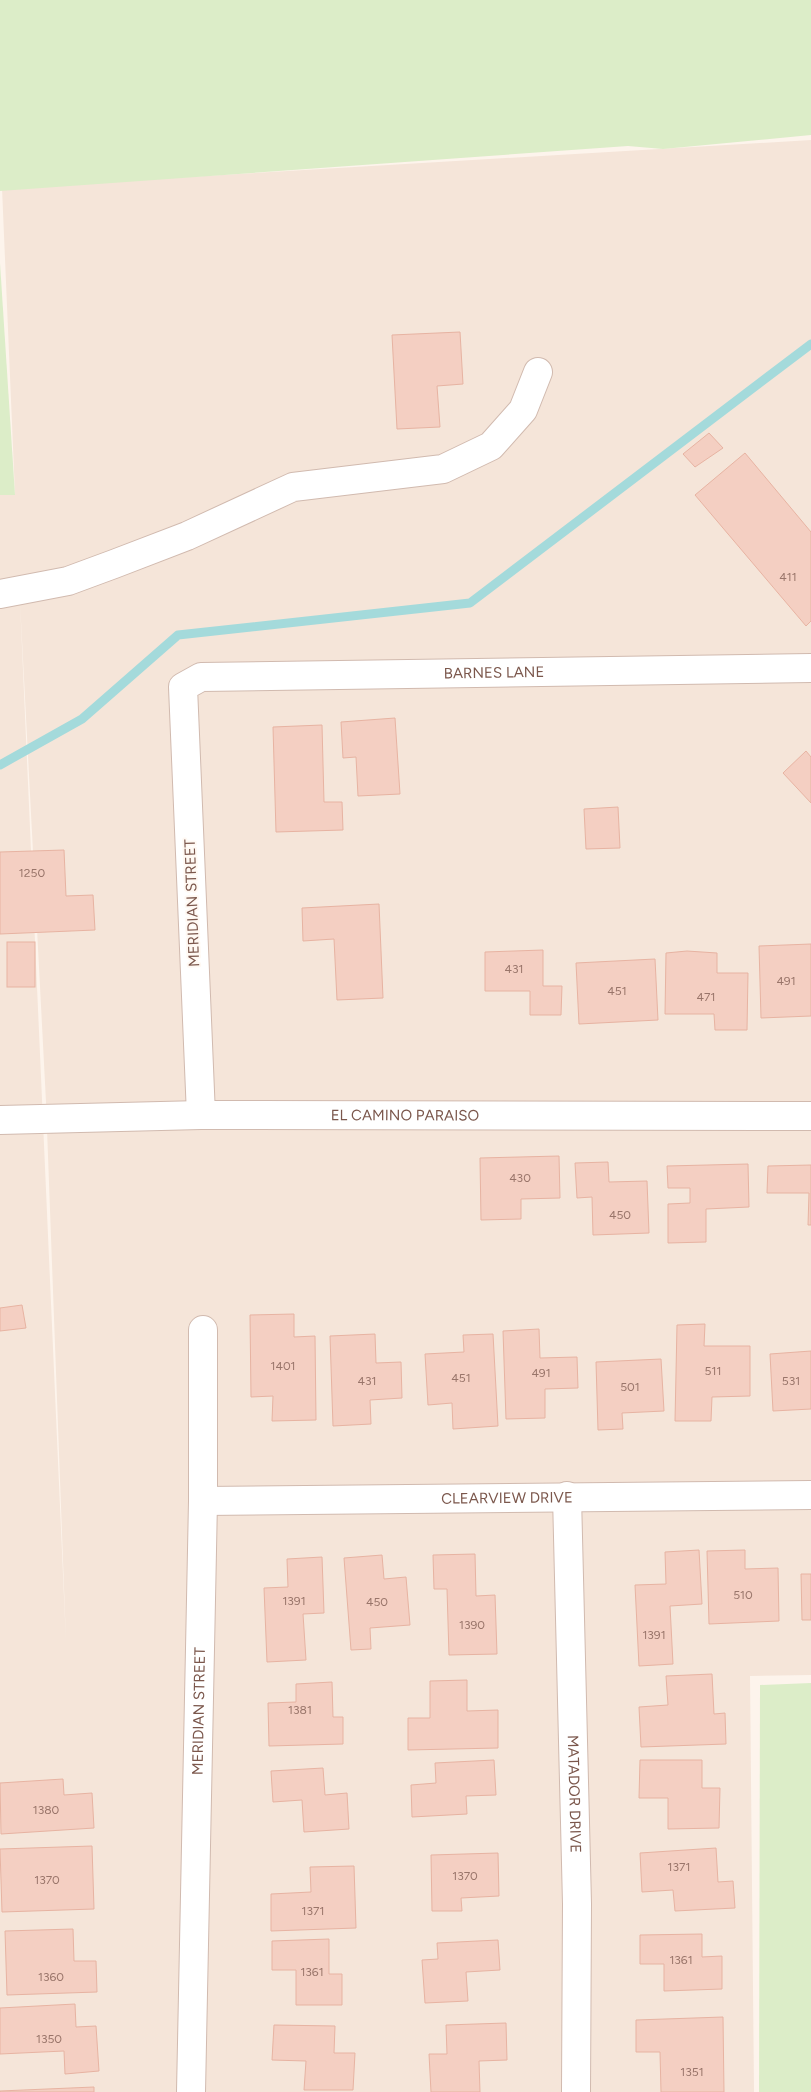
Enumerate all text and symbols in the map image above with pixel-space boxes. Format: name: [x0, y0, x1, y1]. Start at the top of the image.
house number: 411: [779, 570, 797, 584]
street label: BARNES LANE: [444, 663, 544, 682]
street label: MERIDIAN STREET: [181, 838, 203, 967]
house number: 1250: [19, 866, 45, 880]
house number: 431: [505, 962, 523, 976]
house number: 491: [776, 974, 796, 988]
house number: 451: [607, 984, 627, 998]
house number: 471: [697, 990, 715, 1004]
street label: EL CAMINO PARAISO: [331, 1106, 479, 1124]
house number: 430: [509, 1171, 531, 1185]
house number: 450: [609, 1208, 631, 1222]
house number: 1401: [270, 1359, 296, 1373]
house number: 511: [705, 1364, 721, 1378]
house number: 491: [531, 1366, 551, 1380]
house number: 451: [451, 1371, 471, 1385]
house number: 431: [358, 1374, 376, 1388]
house number: 531: [782, 1374, 800, 1388]
house number: 501: [620, 1380, 640, 1394]
street label: CLEARVIEW DRIVE: [441, 1488, 573, 1508]
house number: 510: [733, 1588, 753, 1602]
house number: 1391: [282, 1594, 306, 1608]
house number: 450: [366, 1595, 388, 1609]
house number: 1390: [459, 1618, 485, 1632]
house number: 1391: [642, 1628, 666, 1642]
street label: MERIDIAN STREET: [188, 1646, 209, 1775]
house number: 1381: [288, 1703, 312, 1717]
street label: MATADOR DRIVE: [564, 1735, 585, 1853]
house number: 1380: [33, 1803, 60, 1817]
house number: 1371: [668, 1860, 690, 1874]
house number: 1370: [452, 1869, 478, 1883]
house number: 1370: [34, 1873, 60, 1887]
house number: 1371: [302, 1904, 324, 1918]
house number: 1361: [669, 1953, 693, 1967]
house number: 1361: [300, 1965, 324, 1979]
house number: 1360: [38, 1970, 64, 1984]
house number: 1350: [36, 2032, 62, 2046]
house number: 1351: [680, 2065, 704, 2079]

